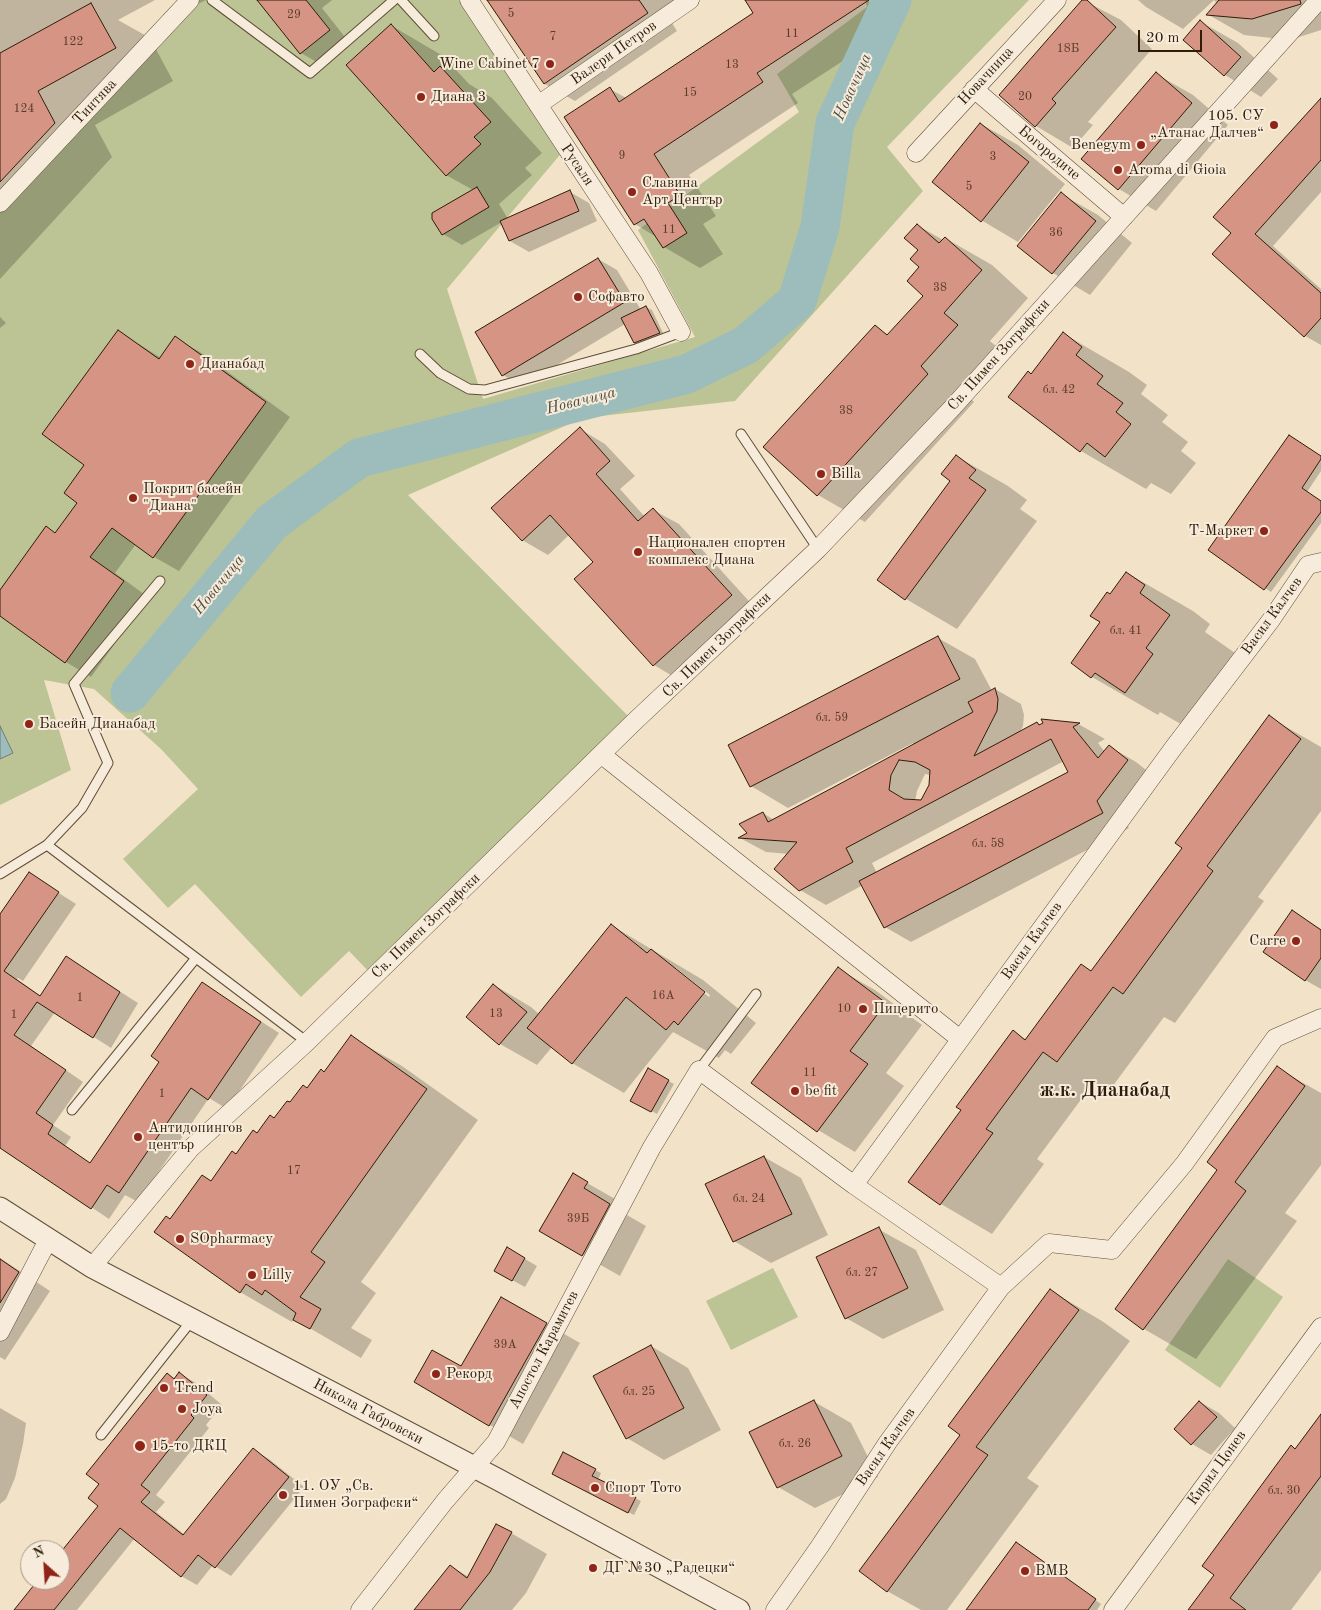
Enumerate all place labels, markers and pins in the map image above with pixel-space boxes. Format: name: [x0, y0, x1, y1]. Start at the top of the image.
place label: Wine Cabinet 7: [439, 55, 540, 73]
marker: Wine Cabinet 7: [544, 58, 556, 70]
place label: Диана 3: [431, 88, 486, 106]
marker: Диана 3: [415, 91, 427, 103]
place label: 105. СУ „Атанас Далчев“: [1150, 107, 1264, 142]
marker: 105. СУ „Атанас Далчев“: [1268, 119, 1280, 131]
place label: Benegym: [1071, 136, 1131, 154]
marker: Benegym: [1135, 139, 1147, 151]
place label: Aroma di Gioia: [1128, 161, 1226, 179]
marker: Aroma di Gioia: [1112, 164, 1124, 176]
place label: Славина Арт Център: [642, 174, 722, 209]
marker: Славина Арт Център: [626, 186, 638, 198]
place label: Софавто: [588, 288, 645, 306]
marker: Софавто: [572, 291, 584, 303]
place label: Дианабад: [200, 355, 264, 373]
marker: Дианабад: [184, 358, 196, 370]
place label: Billa: [831, 465, 861, 483]
marker: Billa: [815, 468, 827, 480]
place label: Покрит басейн "Диана": [143, 480, 241, 515]
marker: Покрит басейн "Диана": [127, 492, 139, 504]
place label: Т-Маркет: [1188, 522, 1254, 540]
marker: Т-Маркет: [1258, 525, 1270, 537]
place label: Национален спортен комплекс Диана: [648, 534, 786, 569]
marker: Национален спортен комплекс Диана: [632, 546, 644, 558]
place label: Басейн Дианабад: [39, 715, 155, 733]
marker: Басейн Дианабад: [23, 718, 35, 730]
place label: Carre: [1249, 932, 1286, 950]
marker: Carre: [1290, 935, 1302, 947]
place label: Пицерито: [873, 1000, 938, 1018]
marker: Пицерито: [857, 1003, 869, 1015]
place label: be fit: [805, 1082, 837, 1100]
marker: be fit: [789, 1085, 801, 1097]
place label: Антидопингов център: [148, 1119, 243, 1154]
marker: Антидопингов център: [132, 1131, 144, 1143]
place label: SOpharmacy: [190, 1230, 273, 1248]
marker: SOpharmacy: [174, 1233, 186, 1245]
place label: Lilly: [262, 1266, 292, 1284]
marker: Lilly: [246, 1269, 258, 1281]
place label: Рекорд: [446, 1365, 492, 1383]
marker: Рекорд: [430, 1368, 442, 1380]
place label: Trend: [174, 1379, 214, 1397]
marker: Trend: [158, 1382, 170, 1394]
place label: Joya: [192, 1400, 222, 1418]
marker: Joya: [176, 1403, 188, 1415]
place label: 15-то ДКЦ: [151, 1437, 227, 1455]
marker: 15-то ДКЦ: [133, 1439, 147, 1453]
place label: 11. ОУ „Св. Пимен Зографски“: [293, 1477, 418, 1512]
place label: Спорт Тото: [605, 1479, 681, 1497]
marker: Спорт Тото: [589, 1482, 601, 1494]
marker: 11. ОУ „Св. Пимен Зографски“: [277, 1489, 289, 1501]
place label: ДГ №30 „Радецки“: [603, 1559, 735, 1577]
marker: ДГ №30 „Радецки“: [587, 1562, 599, 1574]
place label: BMB: [1035, 1562, 1068, 1580]
marker: BMB: [1019, 1565, 1031, 1577]

